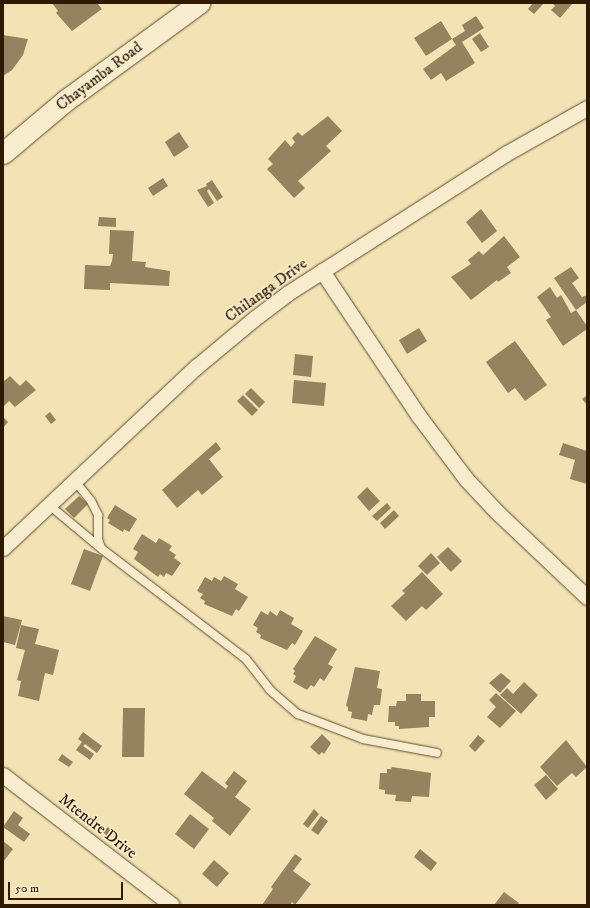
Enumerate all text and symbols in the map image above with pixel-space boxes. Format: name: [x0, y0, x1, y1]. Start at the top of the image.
street label: Chayamba Road: [52, 37, 146, 115]
street label: Chilanga Drive: [221, 254, 311, 326]
street label: Mtendre Drive: [55, 789, 141, 863]
scale bar: [10, 874, 125, 900]
text: 50 m: [15, 881, 39, 896]

